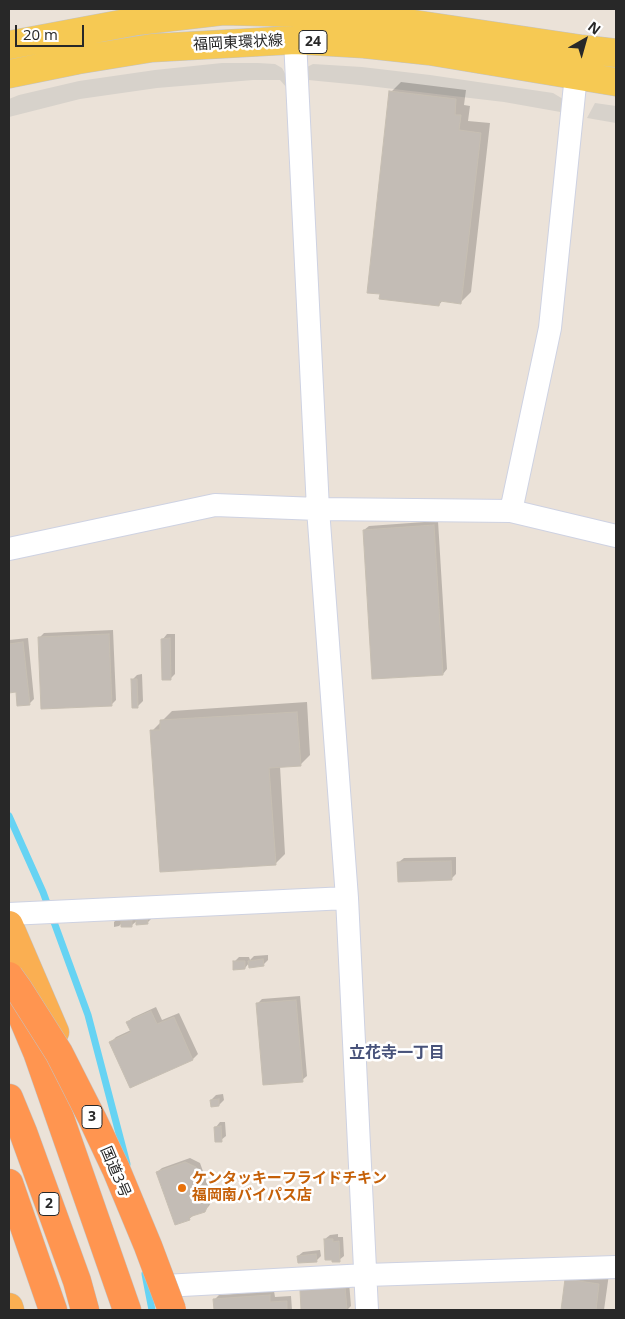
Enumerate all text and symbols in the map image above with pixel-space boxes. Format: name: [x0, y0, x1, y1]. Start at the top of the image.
scale bar: [18, 15, 86, 47]
north arrow: [560, 15, 610, 65]
text: N: [584, 17, 605, 39]
text: 20 m: [23, 24, 58, 44]
road number: 24: [299, 31, 327, 54]
street label: 福岡東環状線: [193, 32, 283, 54]
district label: 立花寺一丁目: [349, 1043, 445, 1063]
road number: 3: [82, 1106, 102, 1128]
street label: 国道3号: [96, 1144, 134, 1200]
place label: ケンタッキーフライドチキン 福岡南バイパス店: [192, 1170, 387, 1205]
marker: ケンタッキーフライドチキン 福岡南バイパス店: [176, 1182, 188, 1194]
road number: 2: [39, 1192, 59, 1216]

